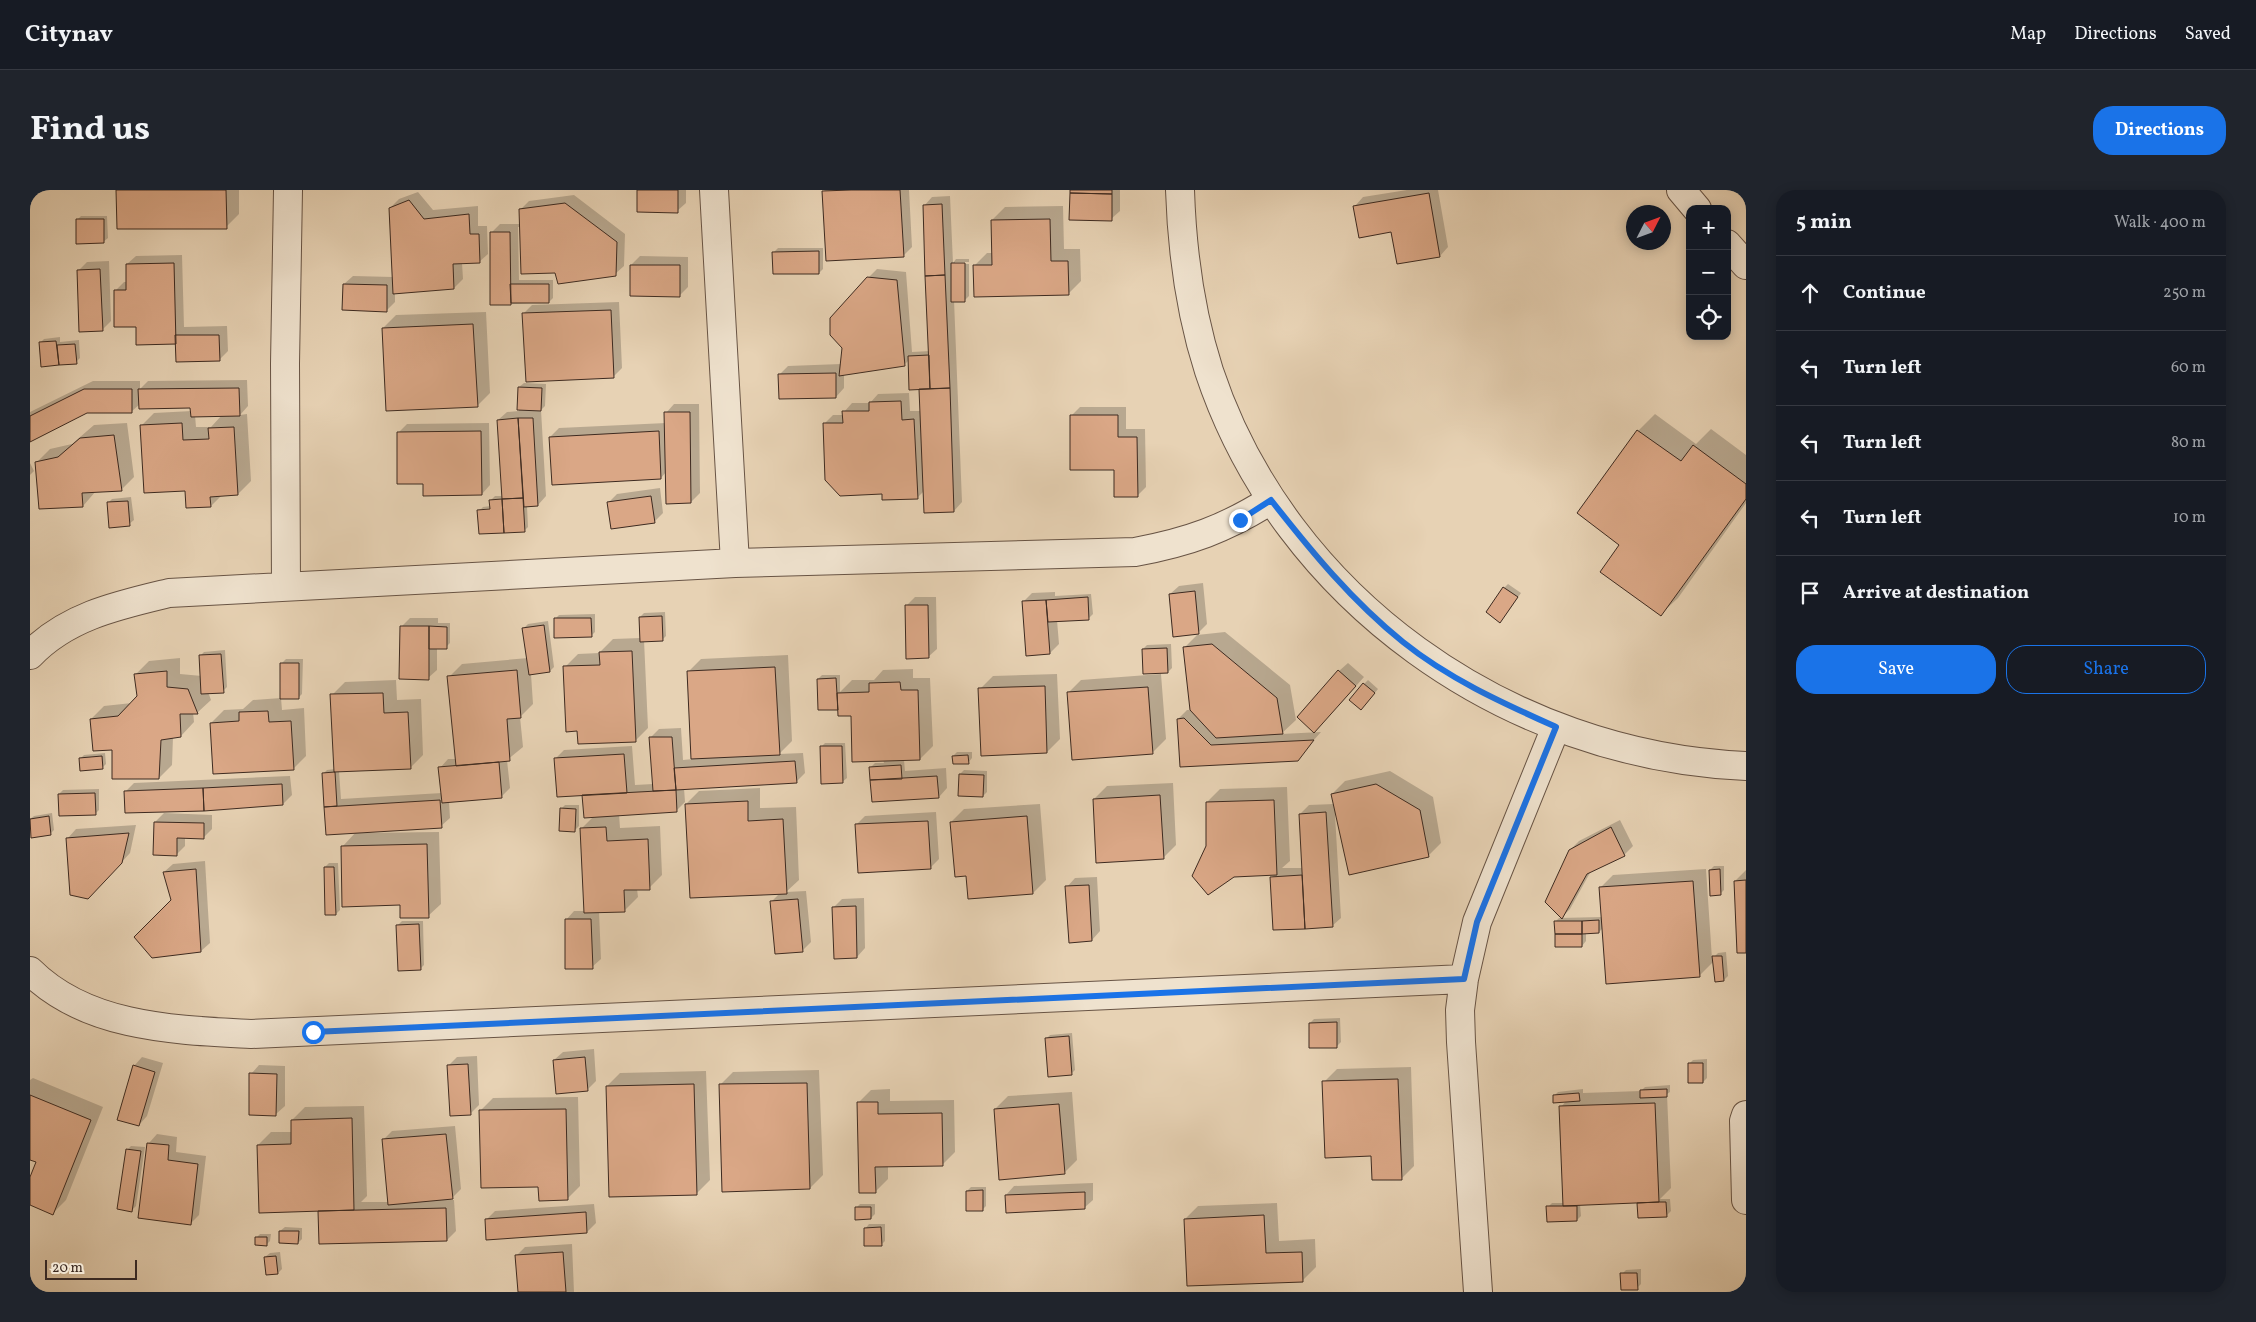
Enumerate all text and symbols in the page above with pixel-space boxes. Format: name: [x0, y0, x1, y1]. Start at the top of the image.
text: Citynav: [25, 18, 113, 52]
text: Map: [2010, 22, 2046, 47]
text: Directions: [2074, 22, 2157, 47]
text: Saved: [2185, 22, 2231, 47]
text: Find us: [30, 106, 150, 154]
button: Directions: [2093, 106, 2226, 155]
north arrow: [1626, 205, 1671, 250]
map controls: [1686, 205, 1731, 340]
button: +: [1686, 205, 1731, 250]
text: 5 min: [1796, 208, 1852, 237]
text: Walk · 400 m: [2114, 212, 2206, 234]
button: −: [1686, 250, 1731, 295]
icon: ahead: [1796, 279, 1824, 307]
text: Continue: [1843, 280, 1926, 306]
text: 250 m: [2163, 282, 2206, 304]
button: locate: [1686, 295, 1731, 340]
icon: left: [1796, 354, 1824, 382]
text: Turn left: [1843, 355, 1922, 381]
text: 60 m: [2171, 357, 2206, 379]
icon: left: [1796, 429, 1824, 457]
text: Turn left: [1843, 430, 1922, 456]
text: 80 m: [2171, 432, 2206, 454]
icon: left: [1796, 504, 1824, 532]
text: Turn left: [1843, 505, 1922, 531]
text: 10 m: [2173, 507, 2206, 529]
route end: [1229, 509, 1252, 532]
icon: arrive: [1796, 579, 1824, 607]
text: Arrive at destination: [1843, 580, 2029, 606]
button: Save: [1796, 645, 1996, 694]
button: Share: [2006, 645, 2206, 694]
route start: [302, 1021, 325, 1044]
scale bar: [45, 1257, 138, 1280]
text: 20 m: [52, 1259, 83, 1278]

